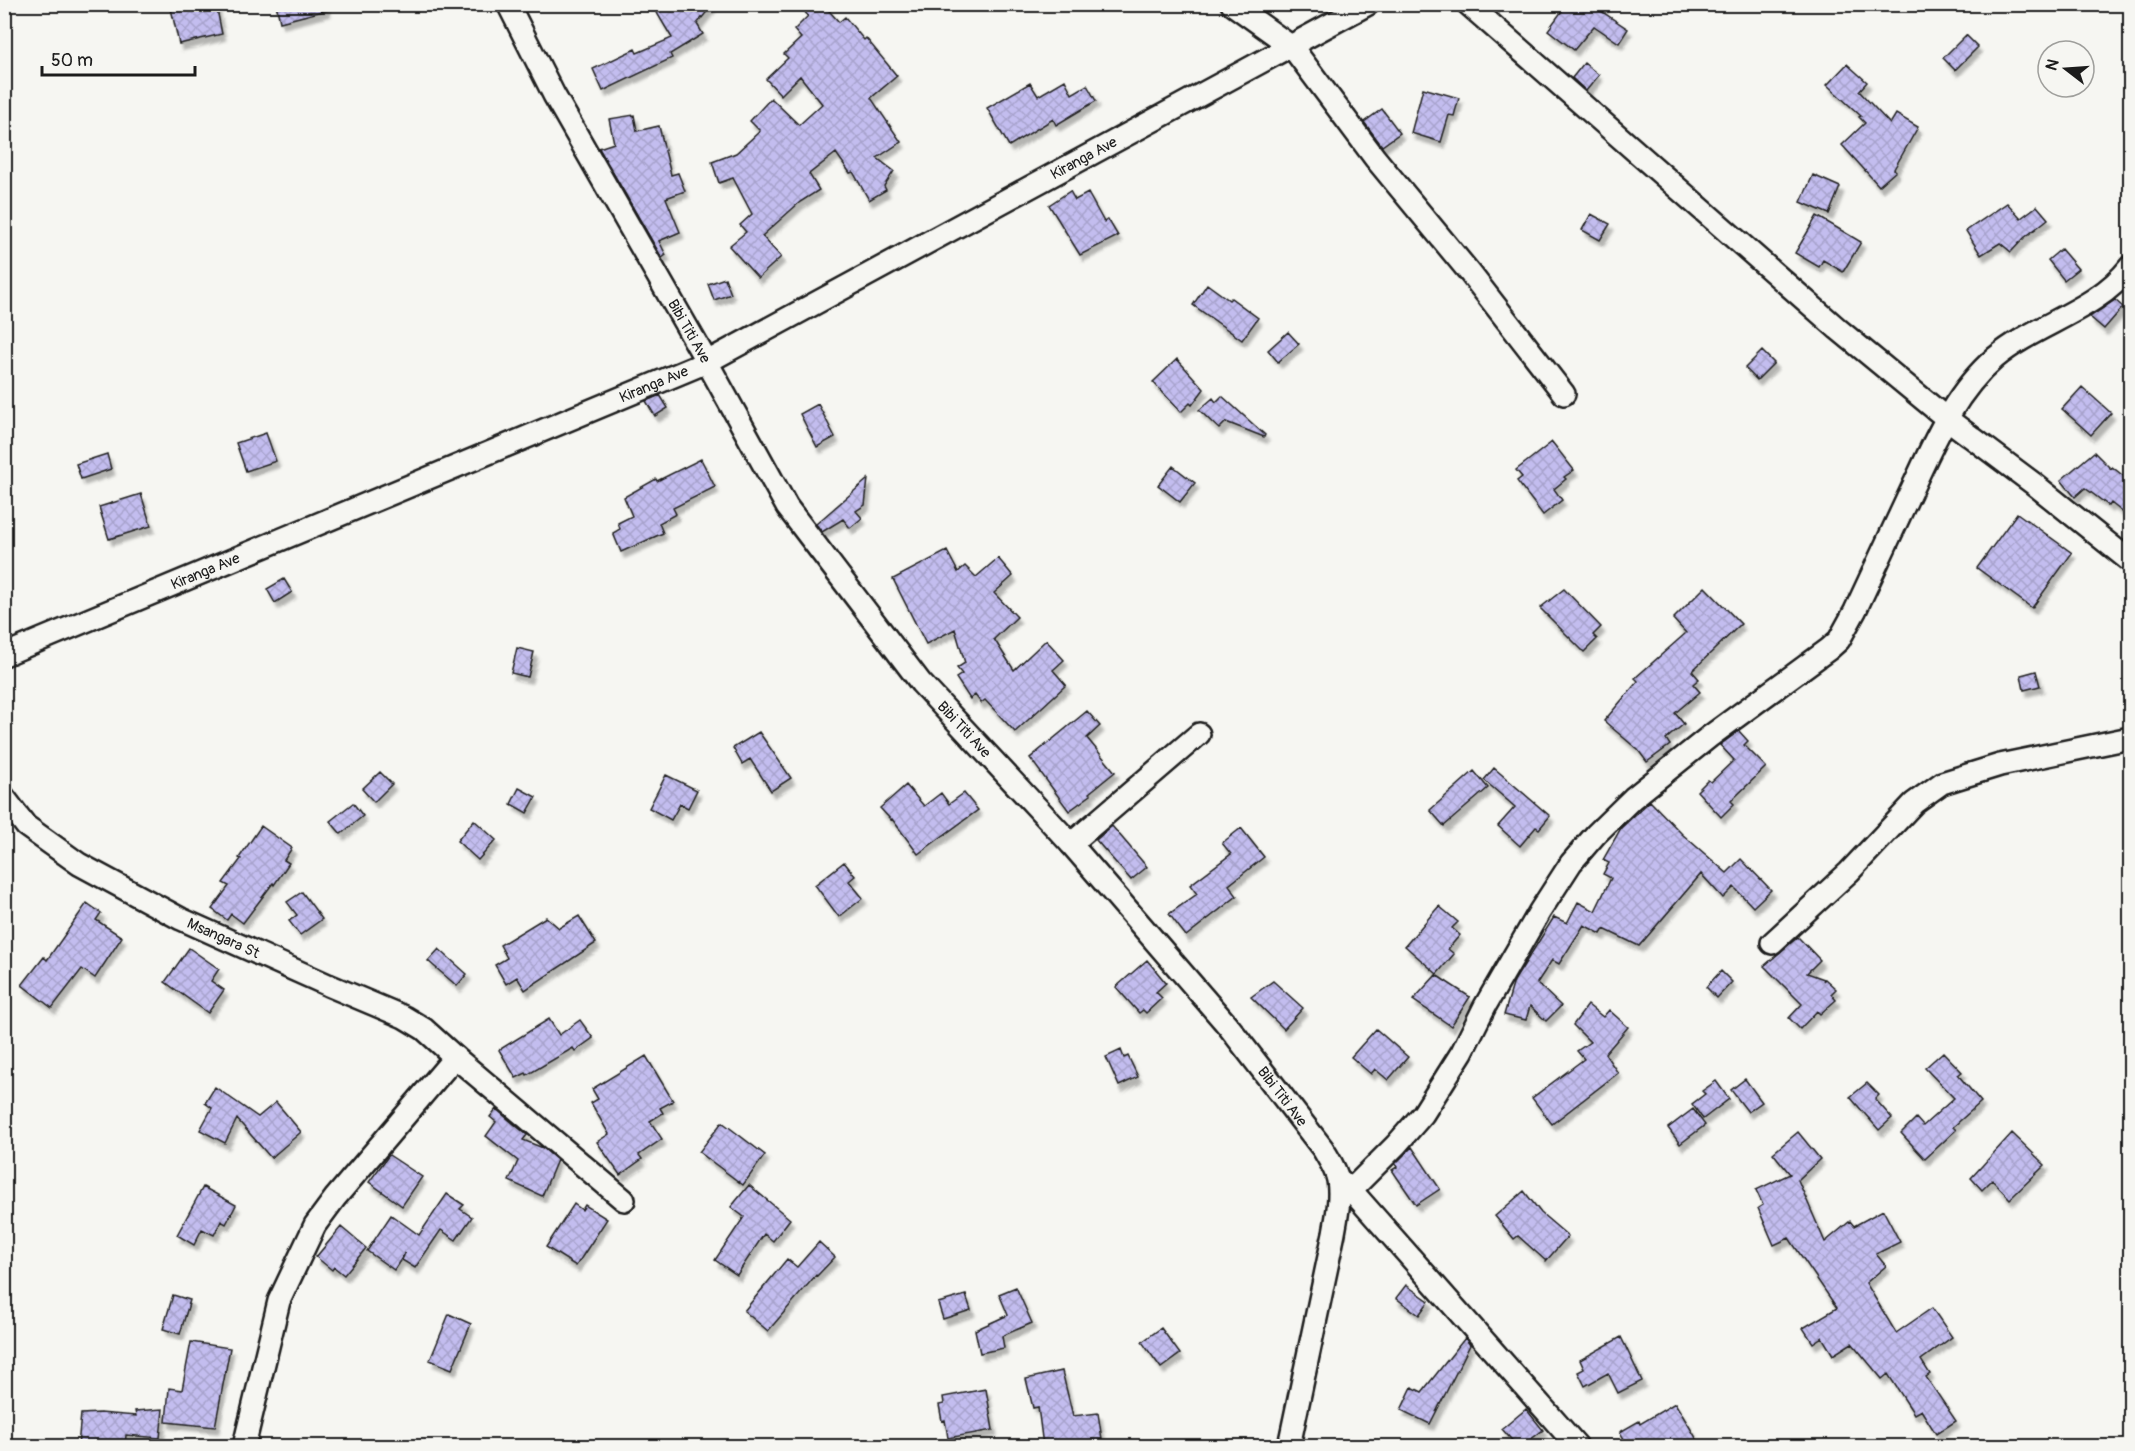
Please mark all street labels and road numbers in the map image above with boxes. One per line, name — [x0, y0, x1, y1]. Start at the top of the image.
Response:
street label: Kiranga Ave — [1047, 132, 1121, 184]
street label: Bibi Titi Ave — [663, 296, 715, 367]
street label: Kiranga Ave — [617, 361, 692, 407]
street label: Kiranga Ave — [168, 548, 243, 594]
street label: Bibi Titi Ave — [933, 697, 996, 762]
street label: Msangara St — [184, 914, 264, 963]
street label: Bibi Titi Ave — [1253, 1063, 1312, 1131]

